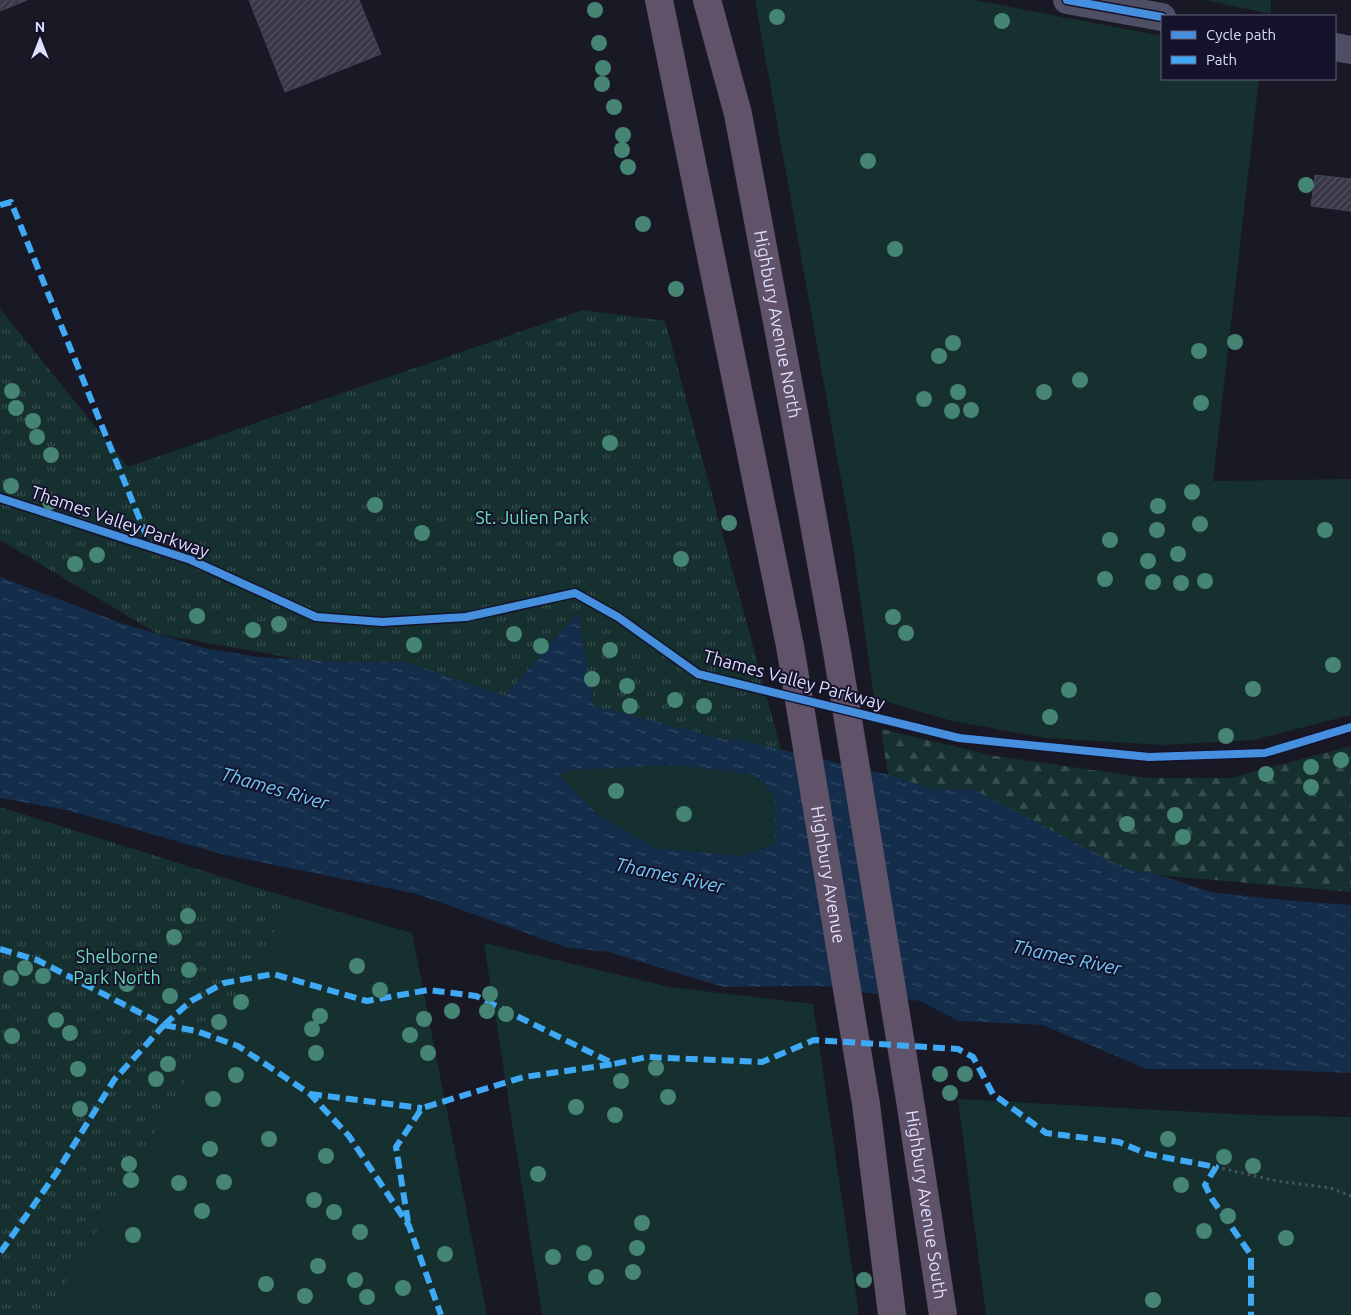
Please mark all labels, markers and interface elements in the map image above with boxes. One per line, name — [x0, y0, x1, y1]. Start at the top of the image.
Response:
north arrow — [15, 15, 65, 65]
legend — [1161, 15, 1336, 80]
text: N — [35, 19, 45, 35]
text: Cycle path — [1206, 26, 1276, 43]
text: Path — [1206, 51, 1237, 68]
street label: Highbury Avenue North — [751, 228, 806, 420]
street label: Thames Valley Parkway — [29, 481, 212, 561]
park label: St. Julien Park — [475, 507, 589, 527]
street label: Thames Valley Parkway — [701, 645, 888, 713]
water label: Thames River — [219, 762, 332, 814]
street label: Highbury Avenue — [808, 804, 850, 945]
water label: Thames River — [613, 853, 727, 897]
water label: Thames River — [1010, 935, 1124, 979]
park label: Shelborne Park North — [73, 946, 161, 987]
street label: Highbury Avenue South — [903, 1109, 951, 1300]

